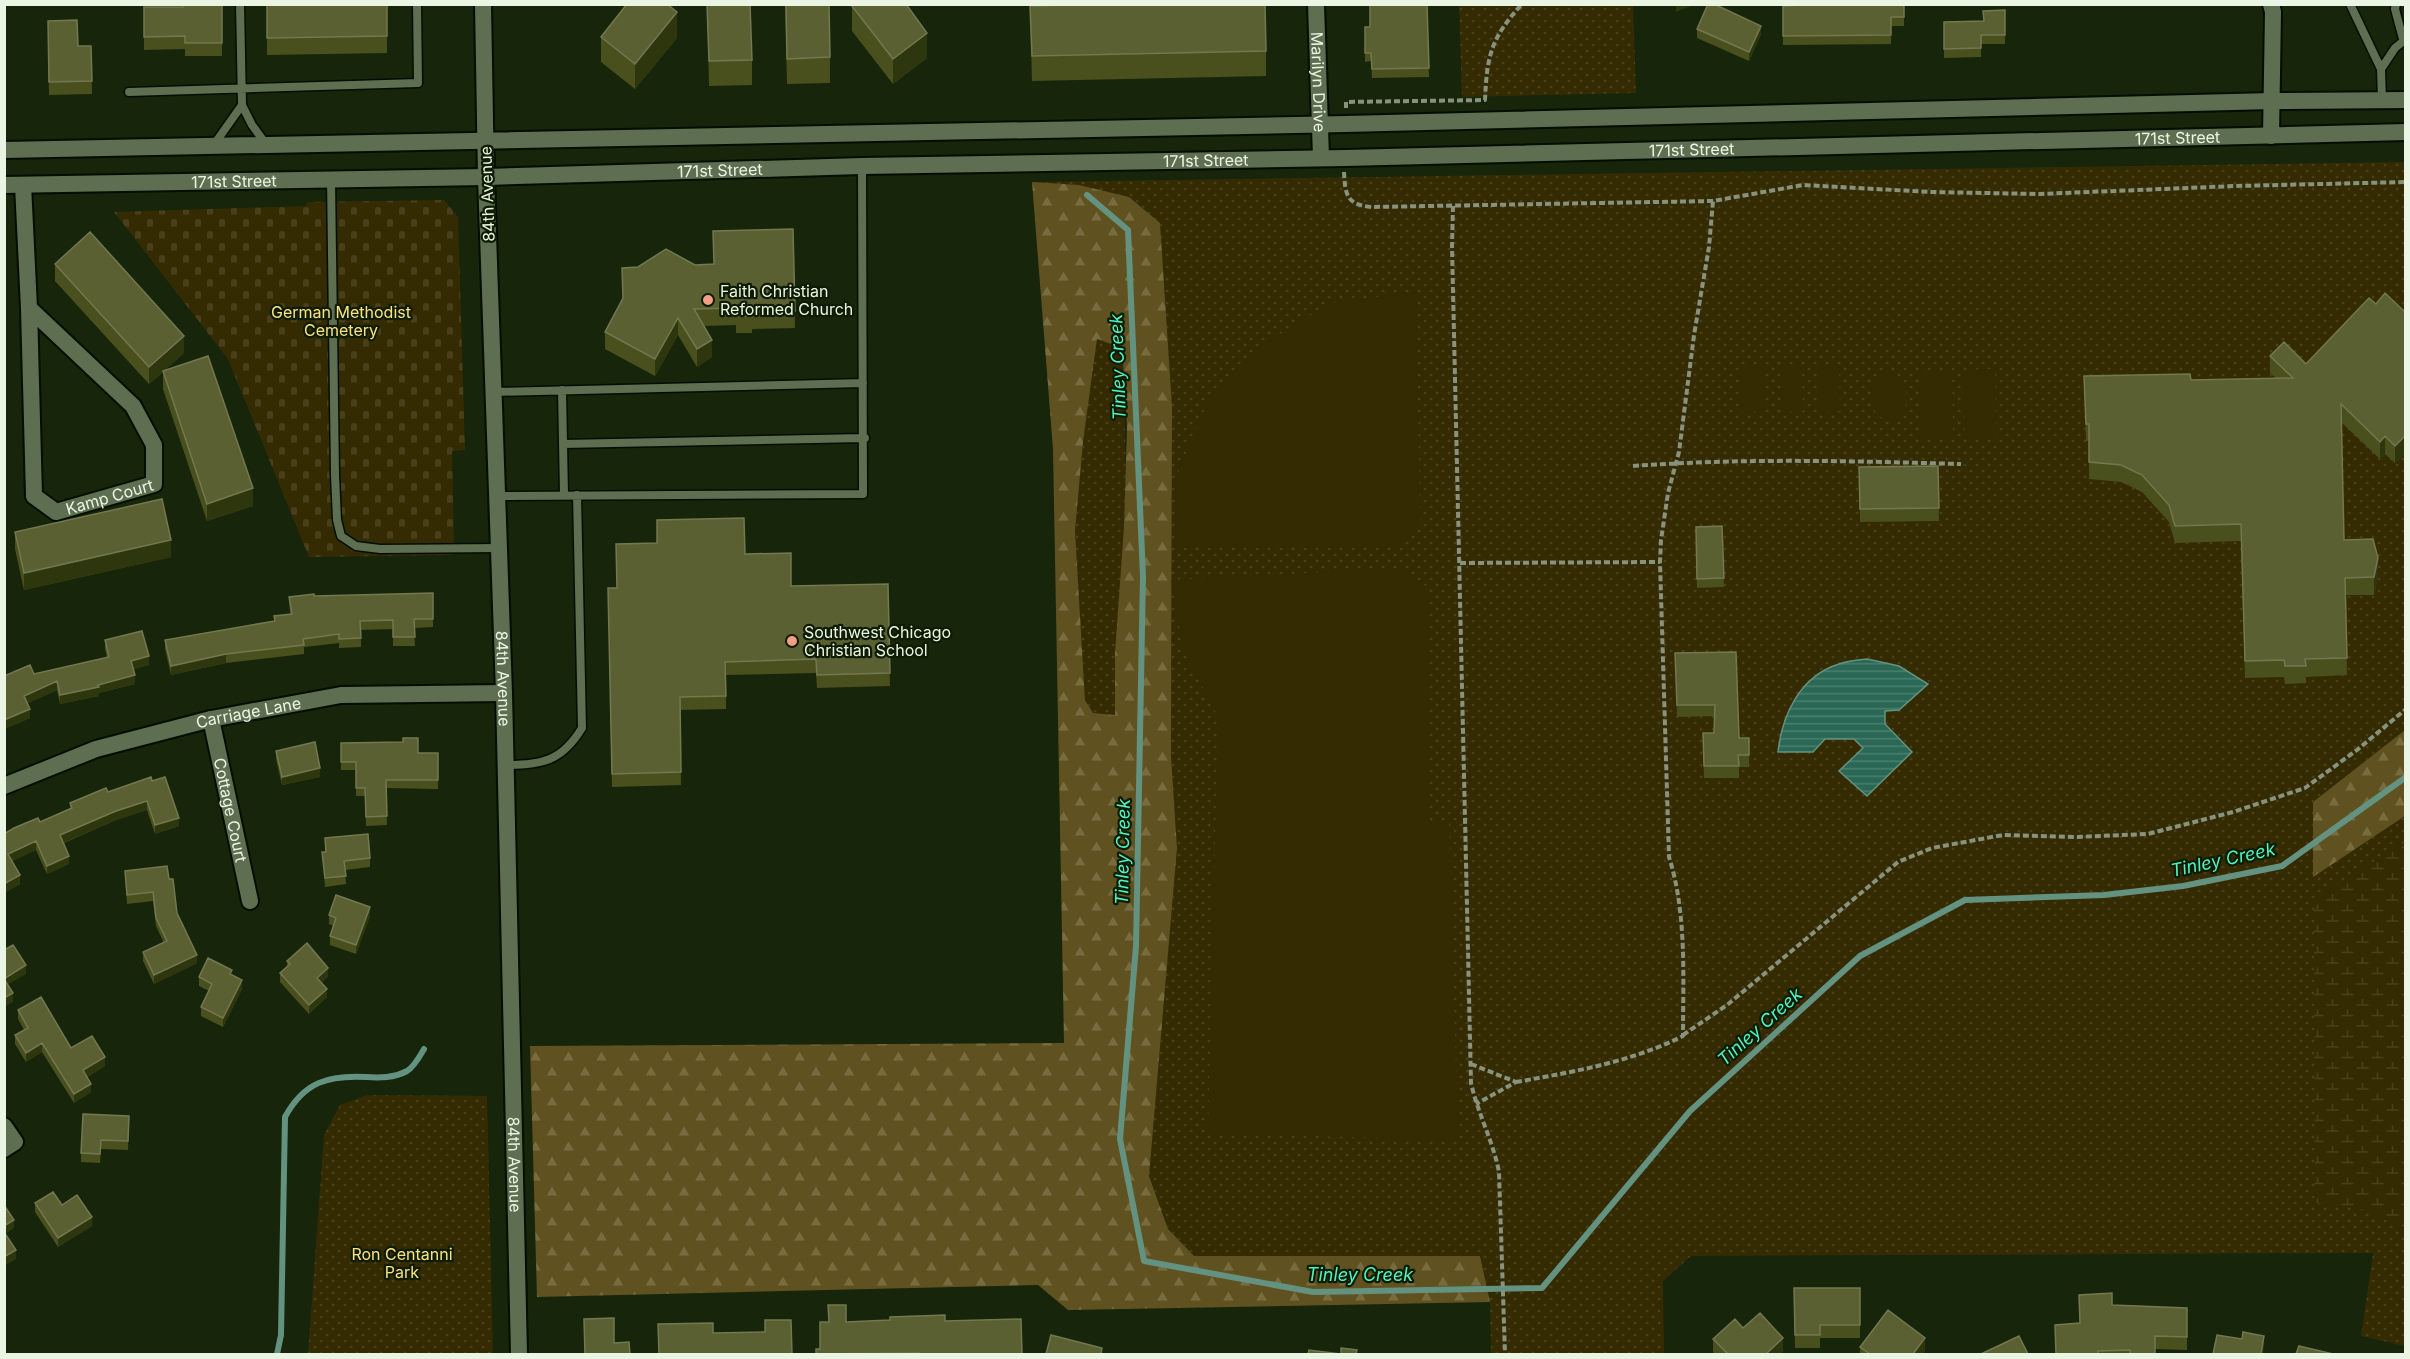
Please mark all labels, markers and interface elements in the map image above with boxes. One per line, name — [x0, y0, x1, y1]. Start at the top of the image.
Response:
street label: Marilyn Drive — [1307, 32, 1330, 132]
street label: 171st Street — [2135, 127, 2220, 149]
street label: 171st Street — [1649, 138, 1735, 161]
street label: 84th Avenue — [475, 146, 499, 242]
street label: 171st Street — [1163, 150, 1249, 171]
street label: 171st Street — [677, 159, 763, 181]
street label: 171st Street — [191, 170, 277, 192]
place label: Faith Christian Reformed Church — [720, 281, 853, 319]
marker: Faith Christian Reformed Church — [701, 293, 715, 307]
park label: German Methodist Cemetery — [271, 302, 411, 340]
water label: Tinley Creek — [1105, 312, 1130, 421]
street label: Kamp Court — [63, 475, 156, 519]
place label: Southwest Chicago Christian School — [804, 622, 951, 660]
street label: 84th Avenue — [492, 631, 515, 727]
marker: Southwest Chicago Christian School — [785, 634, 799, 648]
street label: Carriage Lane — [194, 693, 303, 733]
street label: Cottage Court — [210, 756, 251, 864]
water label: Tinley Creek — [1111, 797, 1134, 905]
water label: Tinley Creek — [2169, 838, 2278, 881]
water label: Tinley Creek — [1713, 982, 1807, 1070]
street label: 84th Avenue — [504, 1117, 526, 1213]
park label: Ron Centanni Park — [351, 1244, 453, 1282]
water label: Tinley Creek — [1307, 1264, 1414, 1285]

